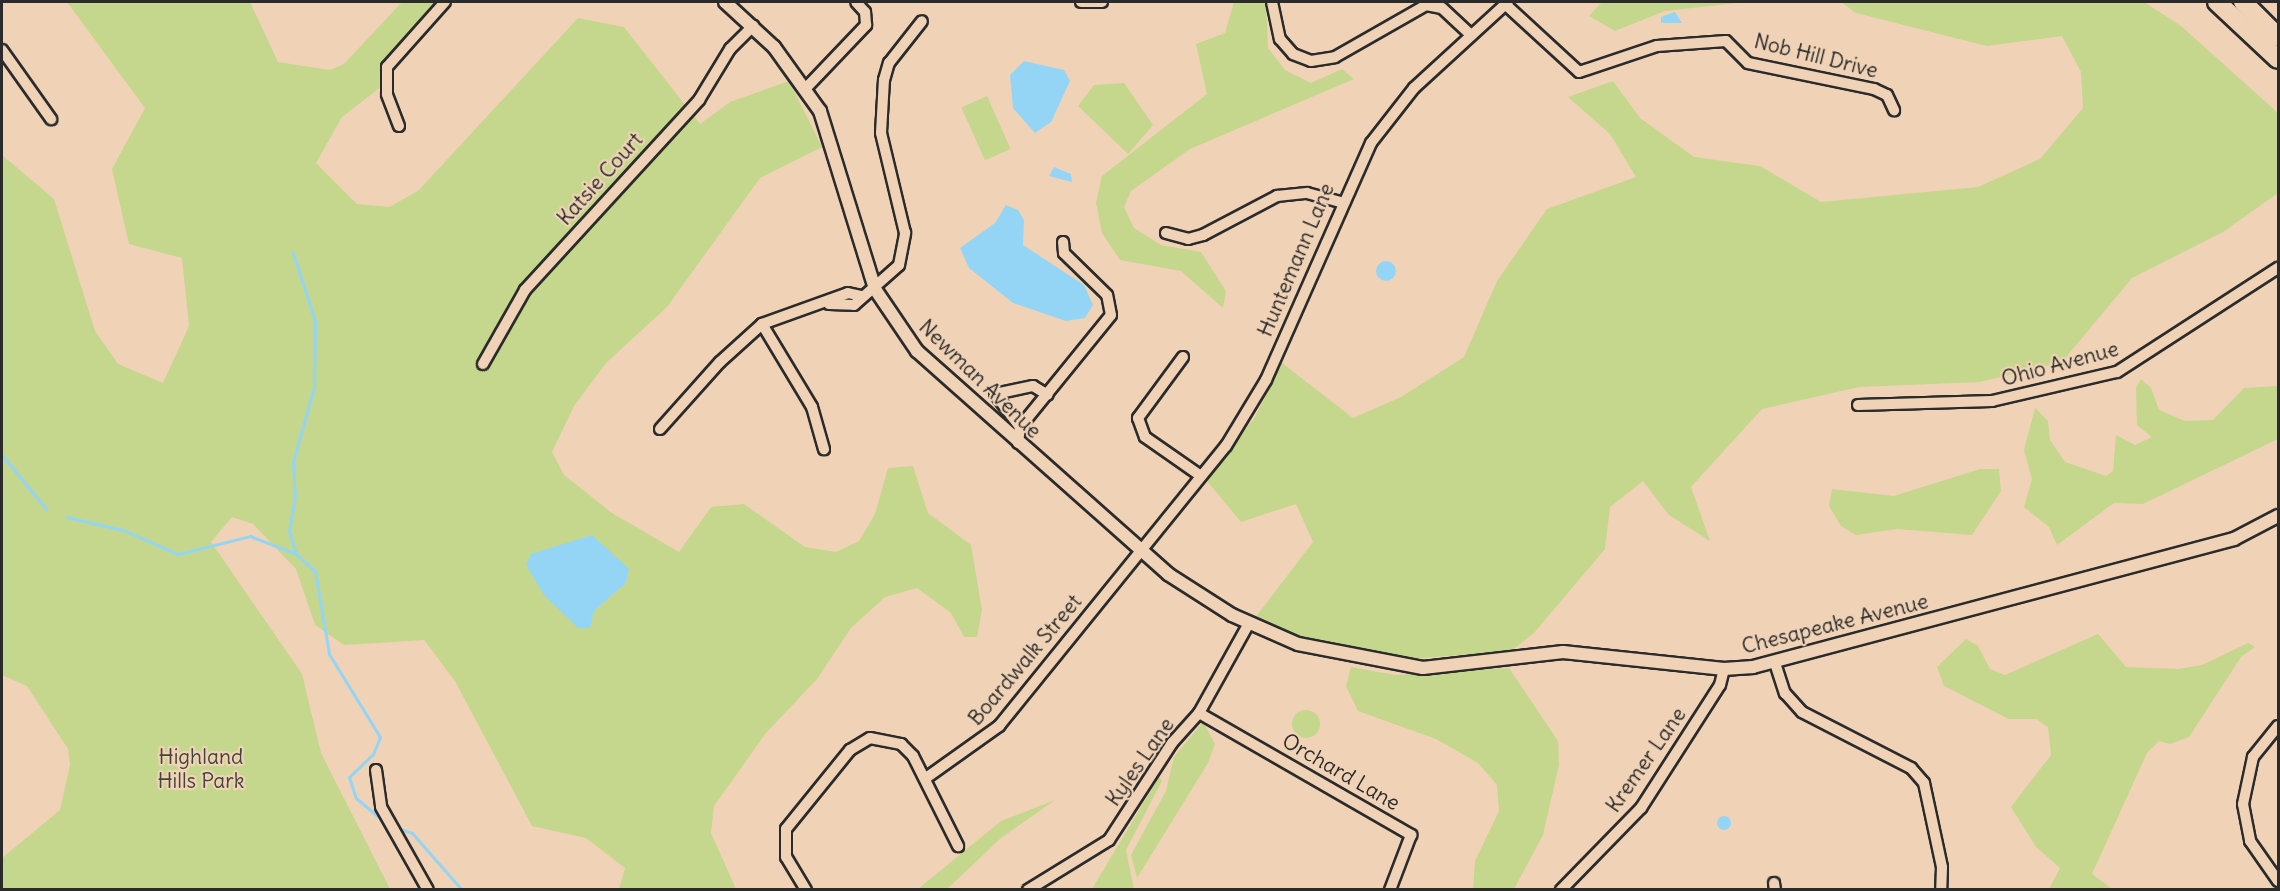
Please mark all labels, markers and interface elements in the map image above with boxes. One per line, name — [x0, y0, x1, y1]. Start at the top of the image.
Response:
street label: Nob Hill Drive — [1752, 28, 1880, 84]
street label: Katsie Court — [552, 128, 648, 230]
street label: Huntemann Lane — [1252, 180, 1340, 340]
street label: Newman Avenue — [914, 314, 1046, 444]
street label: Ohio Avenue — [1999, 336, 2121, 392]
street label: Boardwalk Street — [963, 589, 1087, 731]
street label: Chesapeake Avenue — [1739, 589, 1931, 659]
street label: Kremer Lane — [1601, 703, 1691, 817]
street label: Kyles Lane — [1100, 713, 1180, 811]
street label: Orchard Lane — [1278, 728, 1404, 816]
park label: Highland Hills Park — [157, 744, 245, 794]

